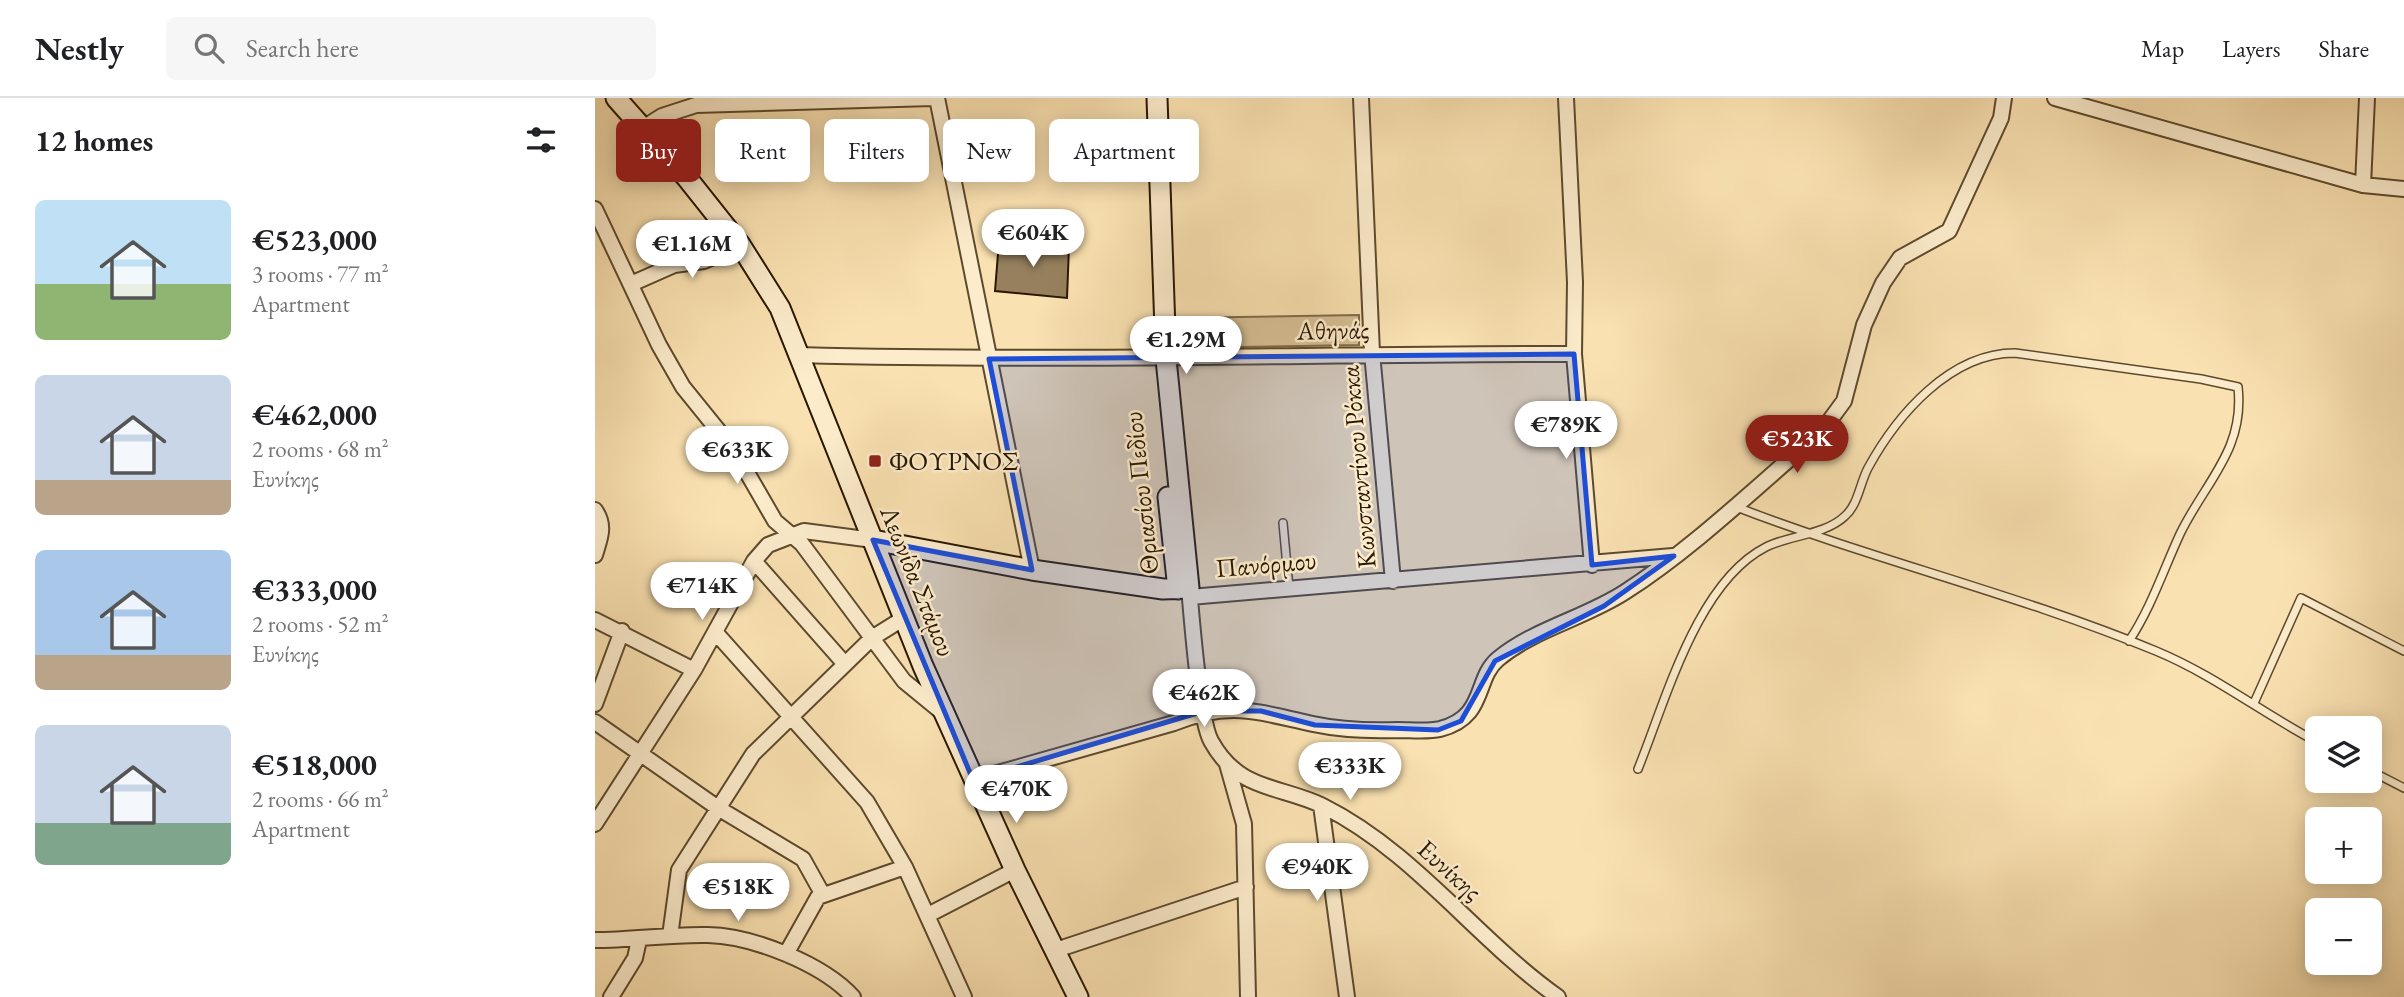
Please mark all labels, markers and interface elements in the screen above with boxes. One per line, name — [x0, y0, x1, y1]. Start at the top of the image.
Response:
search box — [166, 17, 656, 80]
text: Nestly — [35, 27, 124, 70]
icon: search — [190, 29, 228, 67]
text: Search here — [246, 31, 359, 65]
text: Map — [2141, 33, 2184, 64]
text: Layers — [2222, 33, 2281, 64]
text: Share — [2319, 33, 2369, 64]
chip: Buy — [616, 119, 701, 182]
chip: Rent — [715, 119, 810, 182]
chip: Filters — [824, 119, 929, 182]
chip: New — [943, 119, 1035, 182]
chip: Apartment — [1049, 119, 1199, 182]
text: 12 homes — [35, 121, 153, 160]
icon: filters — [522, 121, 560, 159]
pin: €604K — [984, 209, 1082, 269]
text: €604K — [997, 217, 1069, 247]
text: €523,000 — [252, 220, 377, 259]
pin: €1.16M — [635, 220, 749, 280]
icon: home — [91, 228, 175, 312]
text: €1.16M — [652, 228, 732, 258]
text: 3 rooms · 77 m² — [252, 259, 389, 289]
text: Apartment — [252, 289, 350, 319]
street label: Αθηνάς — [1296, 312, 1370, 348]
pin: €1.29M — [1129, 316, 1243, 376]
text: €1.29M — [1146, 324, 1226, 354]
street label: Κωνσταντίνου Ρόκκα — [1332, 364, 1384, 570]
text: €462,000 — [252, 395, 377, 434]
pin: €789K — [1517, 402, 1615, 461]
icon: home — [91, 403, 175, 487]
text: €789K — [1530, 409, 1602, 439]
street label: Θριασίου Πεδίου — [1116, 410, 1166, 576]
pin: €523K — [1748, 416, 1846, 475]
text: €523K — [1761, 423, 1833, 453]
pin: €633K — [688, 426, 786, 486]
text: 2 rooms · 68 m² — [252, 434, 389, 464]
text: €633K — [701, 434, 773, 464]
place label: ΦΟΥΡΝΟΣ — [889, 444, 1018, 478]
marker: ΦΟΥΡΝΟΣ — [867, 453, 883, 469]
text: Ευνίκης — [252, 464, 319, 494]
street label: Λεωνίδα Στάμου — [872, 500, 964, 661]
street label: Πανόρμου — [1214, 543, 1318, 585]
pin: €714K — [653, 562, 751, 622]
text: €333,000 — [252, 570, 377, 609]
text: €714K — [666, 570, 738, 600]
icon: home — [91, 578, 175, 662]
text: 2 rooms · 52 m² — [252, 609, 389, 639]
text: Ευνίκης — [252, 639, 319, 669]
pin: €462K — [1155, 670, 1253, 729]
text: €462K — [1168, 677, 1240, 707]
map controls — [2305, 716, 2382, 975]
button: layers — [2305, 716, 2382, 793]
pin: €333K — [1301, 742, 1399, 802]
text: €518,000 — [252, 745, 377, 784]
text: €333K — [1314, 750, 1386, 780]
icon: home — [91, 753, 175, 837]
pin: €470K — [967, 766, 1065, 825]
text: €470K — [980, 773, 1052, 803]
text: 2 rooms · 66 m² — [252, 784, 389, 814]
button: + — [2305, 807, 2382, 884]
text: Apartment — [252, 814, 350, 844]
street label: Ευνίκης — [1410, 832, 1490, 908]
pin: €940K — [1268, 844, 1366, 903]
text: €940K — [1281, 851, 1353, 881]
pin: €518K — [689, 864, 787, 923]
text: €518K — [702, 871, 774, 901]
button: − — [2305, 898, 2382, 975]

